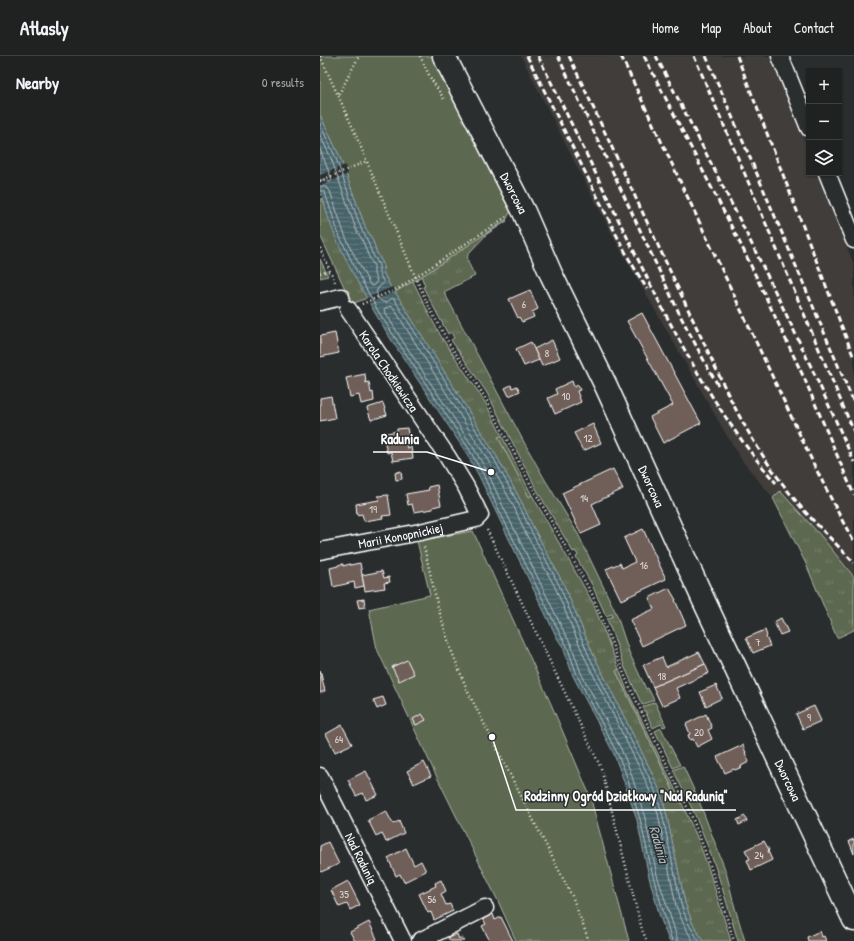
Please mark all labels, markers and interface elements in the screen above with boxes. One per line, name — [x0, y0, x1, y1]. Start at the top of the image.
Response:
text: Atlasly — [20, 15, 69, 41]
text: Home — [652, 18, 679, 37]
text: Map — [701, 18, 721, 37]
text: About — [743, 18, 772, 37]
text: Contact — [794, 18, 834, 37]
map controls — [806, 68, 842, 176]
button: + — [806, 68, 842, 104]
text: Nearby — [16, 71, 59, 94]
text: 0 results — [262, 73, 304, 91]
button: − — [806, 104, 842, 140]
button: layers — [806, 140, 842, 176]
street label: Dworcowa — [496, 169, 532, 217]
house number: 6 — [522, 297, 527, 311]
street label: Karola Chodkiewicza — [355, 327, 423, 415]
house number: 8 — [545, 346, 550, 360]
house number: 10 — [562, 389, 571, 403]
callout: Radunia — [373, 426, 427, 452]
text: Radunia — [381, 429, 419, 448]
house number: 12 — [583, 431, 593, 445]
street label: Dworcowa — [634, 463, 669, 510]
house number: 14 — [580, 491, 588, 505]
house number: 19 — [369, 502, 377, 516]
street label: Marii Konopnickiej — [357, 518, 445, 553]
house number: 16 — [640, 558, 649, 572]
house number: 7 — [755, 635, 761, 649]
house number: 18 — [658, 669, 667, 683]
house number: 9 — [807, 710, 811, 724]
house number: 20 — [694, 725, 704, 739]
house number: 64 — [335, 732, 343, 746]
street label: Dworcowa — [771, 756, 806, 804]
callout: Rodzinny Ogród Działkowy "Nad Radunią" — [516, 784, 736, 810]
text: Rodzinny Ogród Działkowy "Nad Radunią" — [524, 786, 728, 807]
water label: Radunia — [645, 823, 674, 866]
street label: Nad Radunią — [341, 829, 382, 888]
house number: 24 — [754, 848, 764, 862]
house number: 35 — [339, 887, 349, 901]
house number: 56 — [427, 892, 437, 906]

